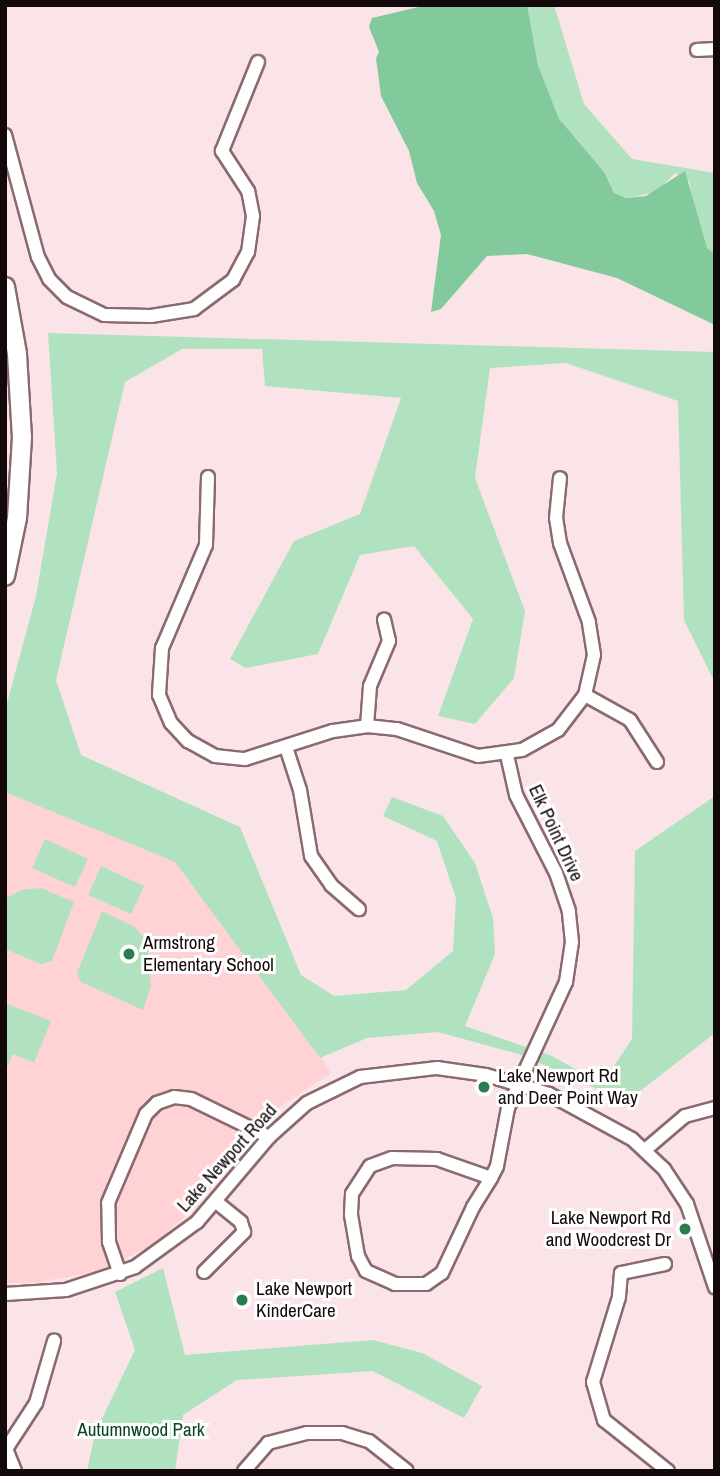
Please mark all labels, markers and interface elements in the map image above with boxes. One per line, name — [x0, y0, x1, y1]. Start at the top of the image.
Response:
street label: Elk Point Drive — [524, 781, 588, 885]
place label: Armstrong Elementary School — [143, 932, 274, 976]
marker: Armstrong Elementary School — [121, 946, 137, 962]
place label: Lake Newport Rd and Deer Point Way — [498, 1065, 638, 1109]
marker: Lake Newport Rd and Deer Point Way — [476, 1079, 492, 1095]
street label: Lake Newport Road — [172, 1099, 282, 1217]
place label: Lake Newport Rd and Woodcrest Dr — [546, 1207, 671, 1251]
marker: Lake Newport Rd and Woodcrest Dr — [677, 1221, 693, 1237]
place label: Lake Newport KinderCare — [256, 1278, 352, 1322]
marker: Lake Newport KinderCare — [234, 1292, 250, 1308]
park label: Autumnwood Park — [77, 1419, 205, 1441]

